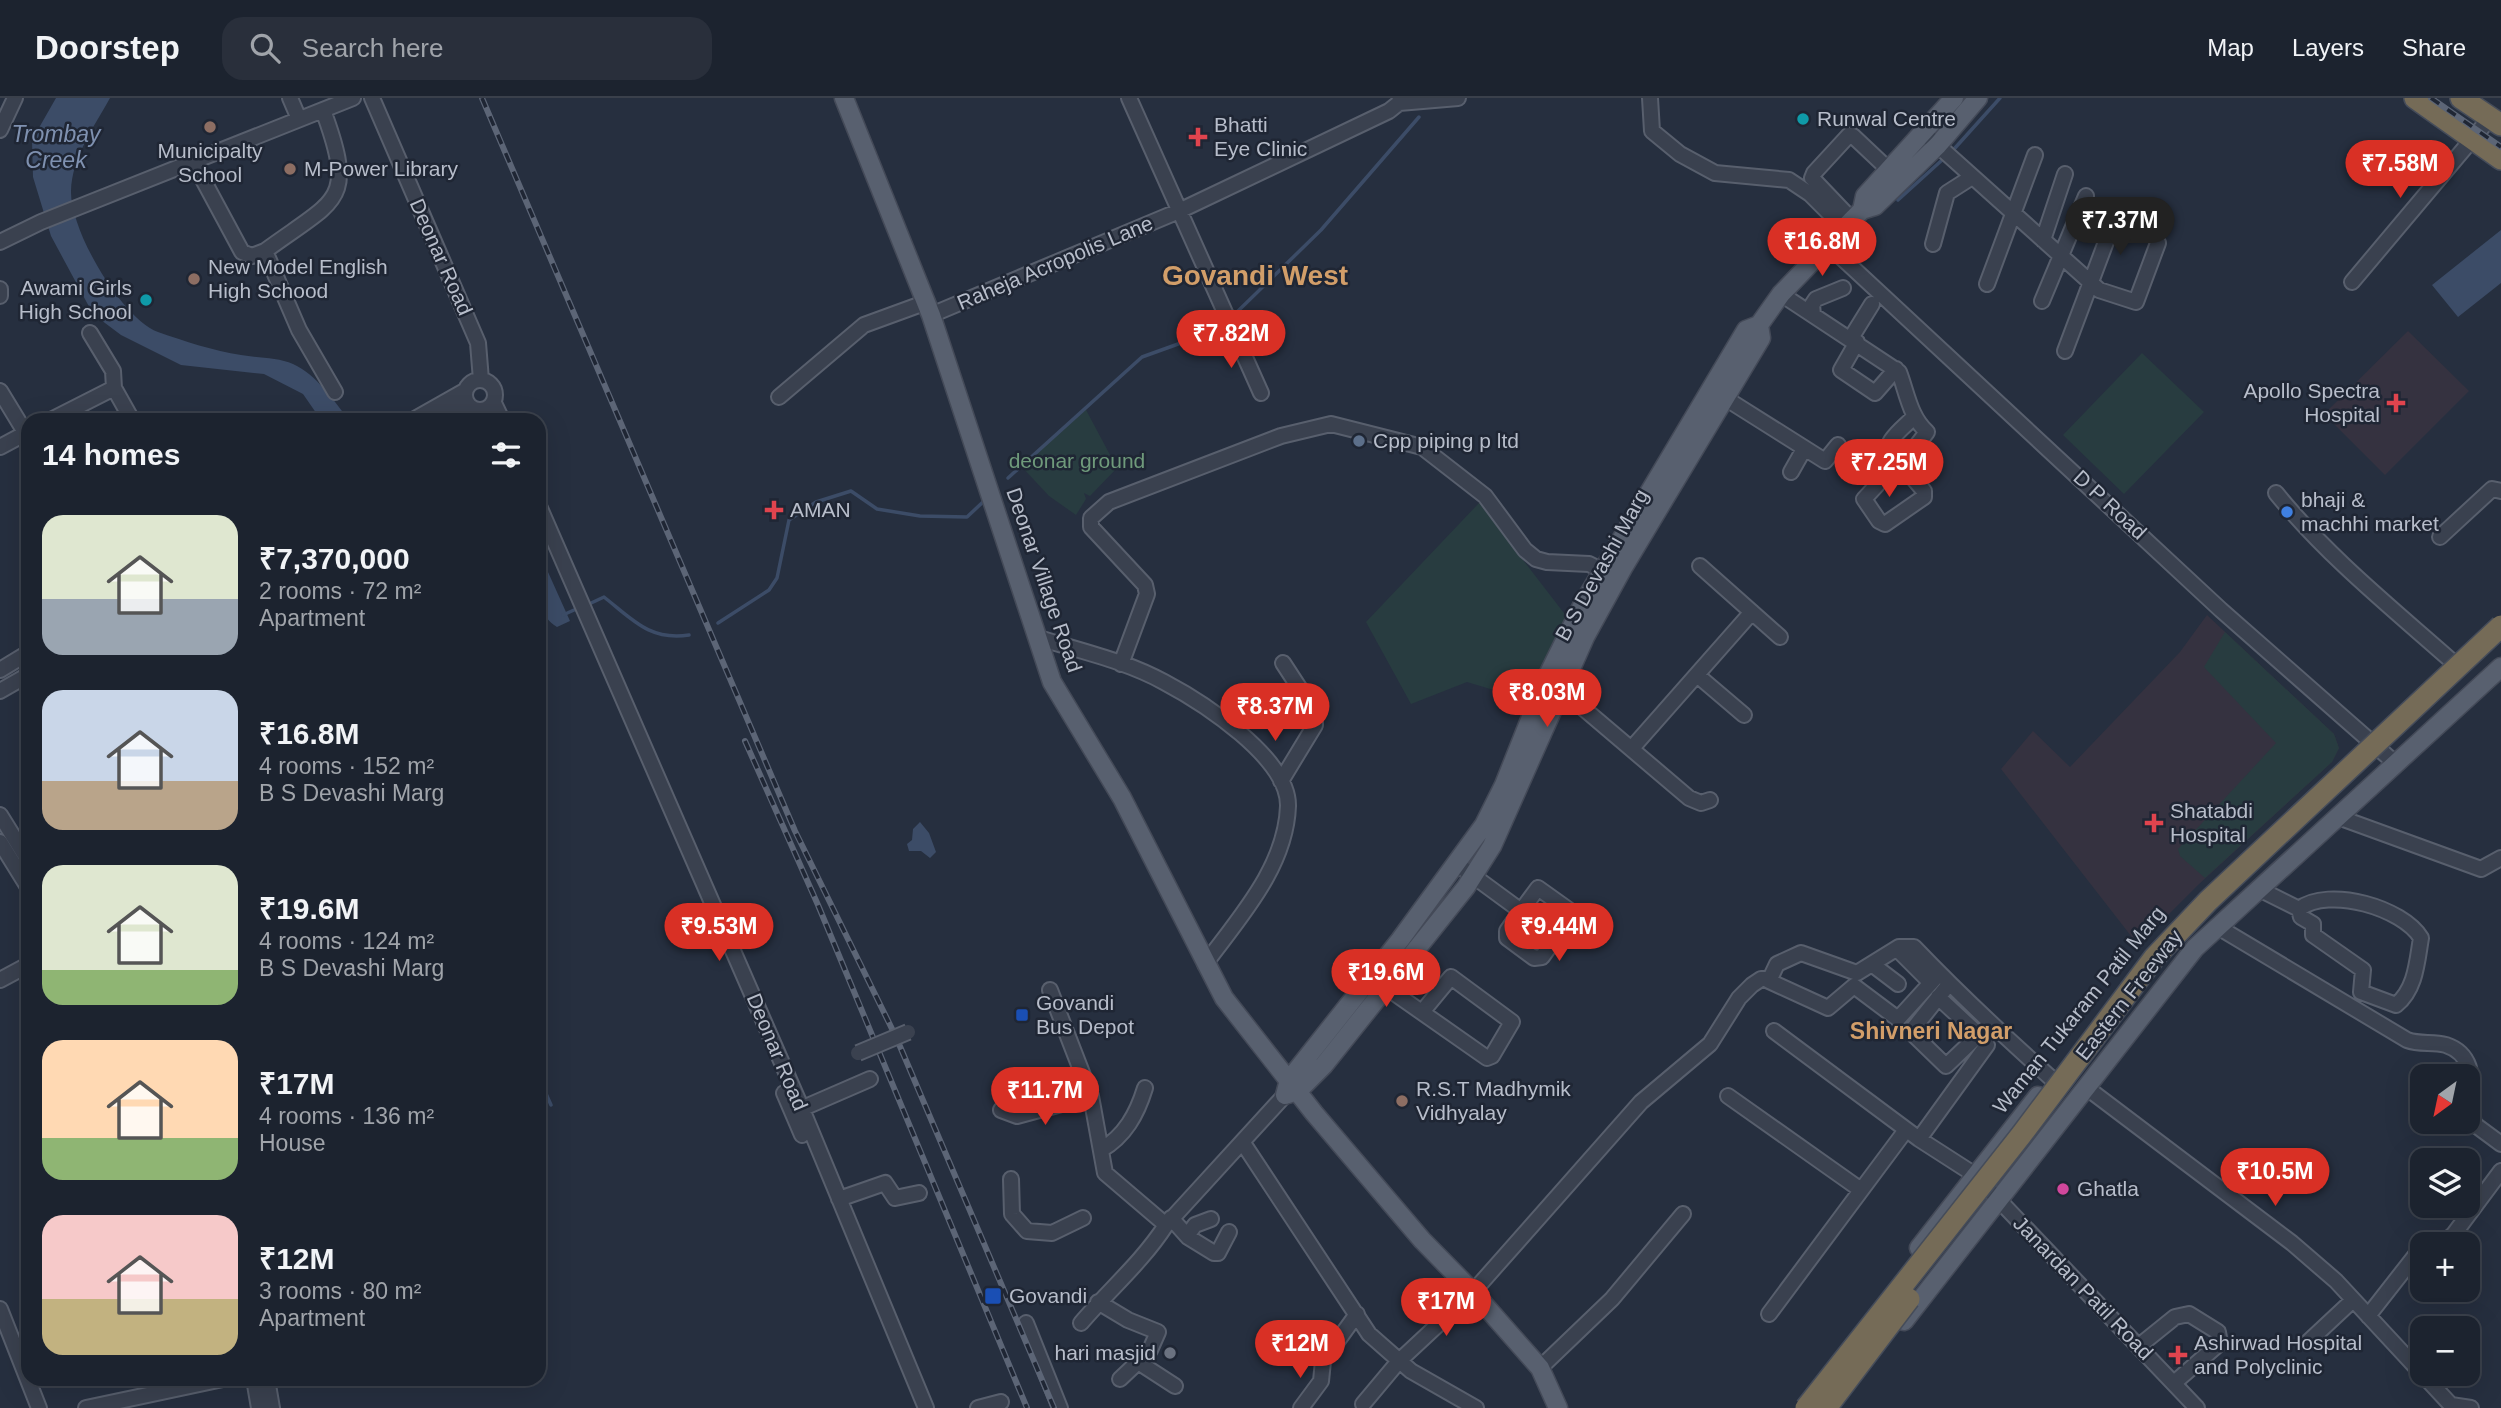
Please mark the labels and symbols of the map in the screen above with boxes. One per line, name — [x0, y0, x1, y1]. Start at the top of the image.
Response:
place label: Runwal Centre — [1817, 107, 1956, 130]
marker: Runwal Centre — [1795, 111, 1811, 127]
place label: Bhatti Eye Clinic — [1214, 113, 1307, 160]
marker: Municipalty School — [202, 119, 218, 135]
water label: Trombay Creek — [11, 121, 102, 173]
marker: Bhatti Eye Clinic — [1188, 127, 1208, 147]
place label: Municipalty School — [157, 139, 263, 186]
pin: ₹7.58M — [2343, 140, 2457, 200]
place label: M-Power Library — [304, 157, 459, 180]
marker: M-Power Library — [282, 161, 298, 177]
street label: Deonar Road — [406, 195, 477, 319]
pin: ₹7.37M — [2063, 198, 2177, 257]
street label: Raheja Acropolis Lane — [954, 211, 1156, 314]
pin: ₹16.8M — [1765, 218, 1879, 278]
place label: New Model English High Schood — [208, 255, 388, 302]
district label: Govandi West — [1162, 260, 1348, 291]
marker: New Model English High Schood — [186, 271, 202, 287]
place label: Awami Girls High School — [19, 276, 132, 323]
marker: Awami Girls High School — [138, 292, 154, 308]
pin: ₹7.82M — [1174, 310, 1288, 370]
place label: Apollo Spectra Hospital — [2243, 379, 2380, 426]
marker: Apollo Spectra Hospital — [2386, 393, 2406, 413]
place label: Cpp piping p ltd — [1373, 429, 1519, 452]
marker: Cpp piping p ltd — [1351, 433, 1367, 449]
pin: ₹7.25M — [1832, 440, 1946, 499]
park label: deonar ground — [1009, 449, 1145, 472]
street label: D P Road — [2069, 465, 2151, 544]
street label: Deonar Village Road — [1002, 485, 1087, 675]
street label: B S Devashi Marg — [1550, 485, 1653, 644]
place label: bhaji & machhi market — [2301, 488, 2439, 535]
place label: AMAN — [790, 498, 851, 521]
marker: AMAN — [764, 500, 784, 520]
marker: bhaji & machhi market — [2279, 504, 2295, 520]
pin: ₹8.03M — [1490, 670, 1604, 729]
pin: ₹8.37M — [1218, 684, 1332, 743]
place label: Shatabdi Hospital — [2170, 799, 2253, 846]
marker: Shatabdi Hospital — [2144, 813, 2164, 833]
street label: Waman Tukaram Patil Marg — [1988, 902, 2169, 1118]
pin: ₹9.53M — [662, 904, 776, 963]
pin: ₹9.44M — [1502, 904, 1616, 963]
street label: Eastern Freeway — [2071, 925, 2187, 1064]
pin: ₹19.6M — [1329, 950, 1443, 1009]
street label: Deonar Road — [742, 990, 812, 1114]
place label: Govandi Bus Depot — [1036, 991, 1134, 1038]
marker: Govandi Bus Depot — [1014, 1007, 1030, 1023]
district label: Shivneri Nagar — [1850, 1018, 2012, 1044]
north arrow — [2410, 1064, 2480, 1134]
pin: ₹11.7M — [988, 1068, 1102, 1127]
place label: R.S.T Madhymik Vidhyalay — [1416, 1077, 1571, 1124]
marker: R.S.T Madhymik Vidhyalay — [1394, 1093, 1410, 1109]
pin: ₹10.5M — [2218, 1148, 2332, 1208]
place label: Ghatla — [2077, 1177, 2139, 1200]
marker: Ghatla — [2055, 1181, 2071, 1197]
street label: Janardan Patil Road — [2009, 1211, 2158, 1364]
pin: ₹17M — [1405, 1278, 1487, 1338]
place label: Govandi — [1009, 1284, 1087, 1307]
marker: Govandi — [983, 1286, 1003, 1306]
pin: ₹12M — [1259, 1320, 1341, 1380]
place label: Ashirwad Hospital and Polyclinic — [2194, 1331, 2362, 1378]
place label: hari masjid — [1054, 1341, 1156, 1364]
marker: hari masjid — [1162, 1345, 1178, 1361]
marker: Ashirwad Hospital and Polyclinic — [2168, 1345, 2188, 1365]

